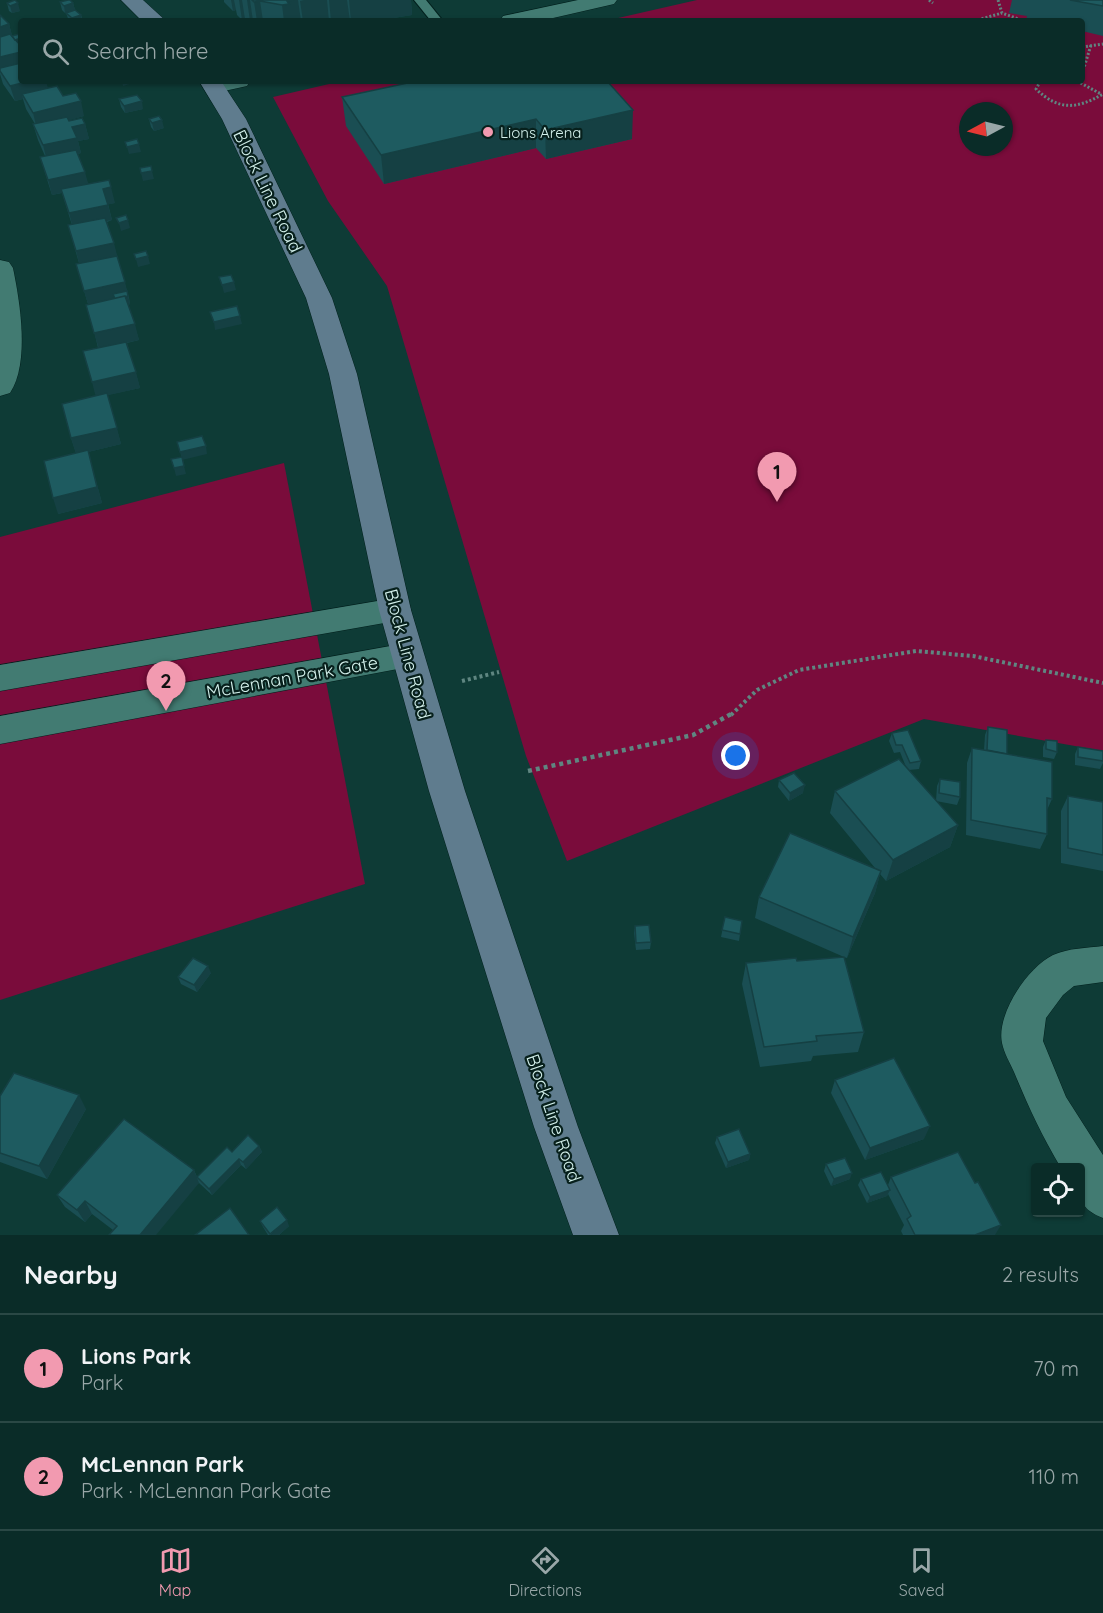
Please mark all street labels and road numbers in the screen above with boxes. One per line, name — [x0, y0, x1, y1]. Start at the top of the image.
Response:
street label: Block Line Road — [228, 126, 308, 256]
street label: Block Line Road — [380, 586, 436, 722]
street label: McLennan Park Gate — [204, 651, 380, 703]
street label: Block Line Road — [521, 1051, 587, 1185]

